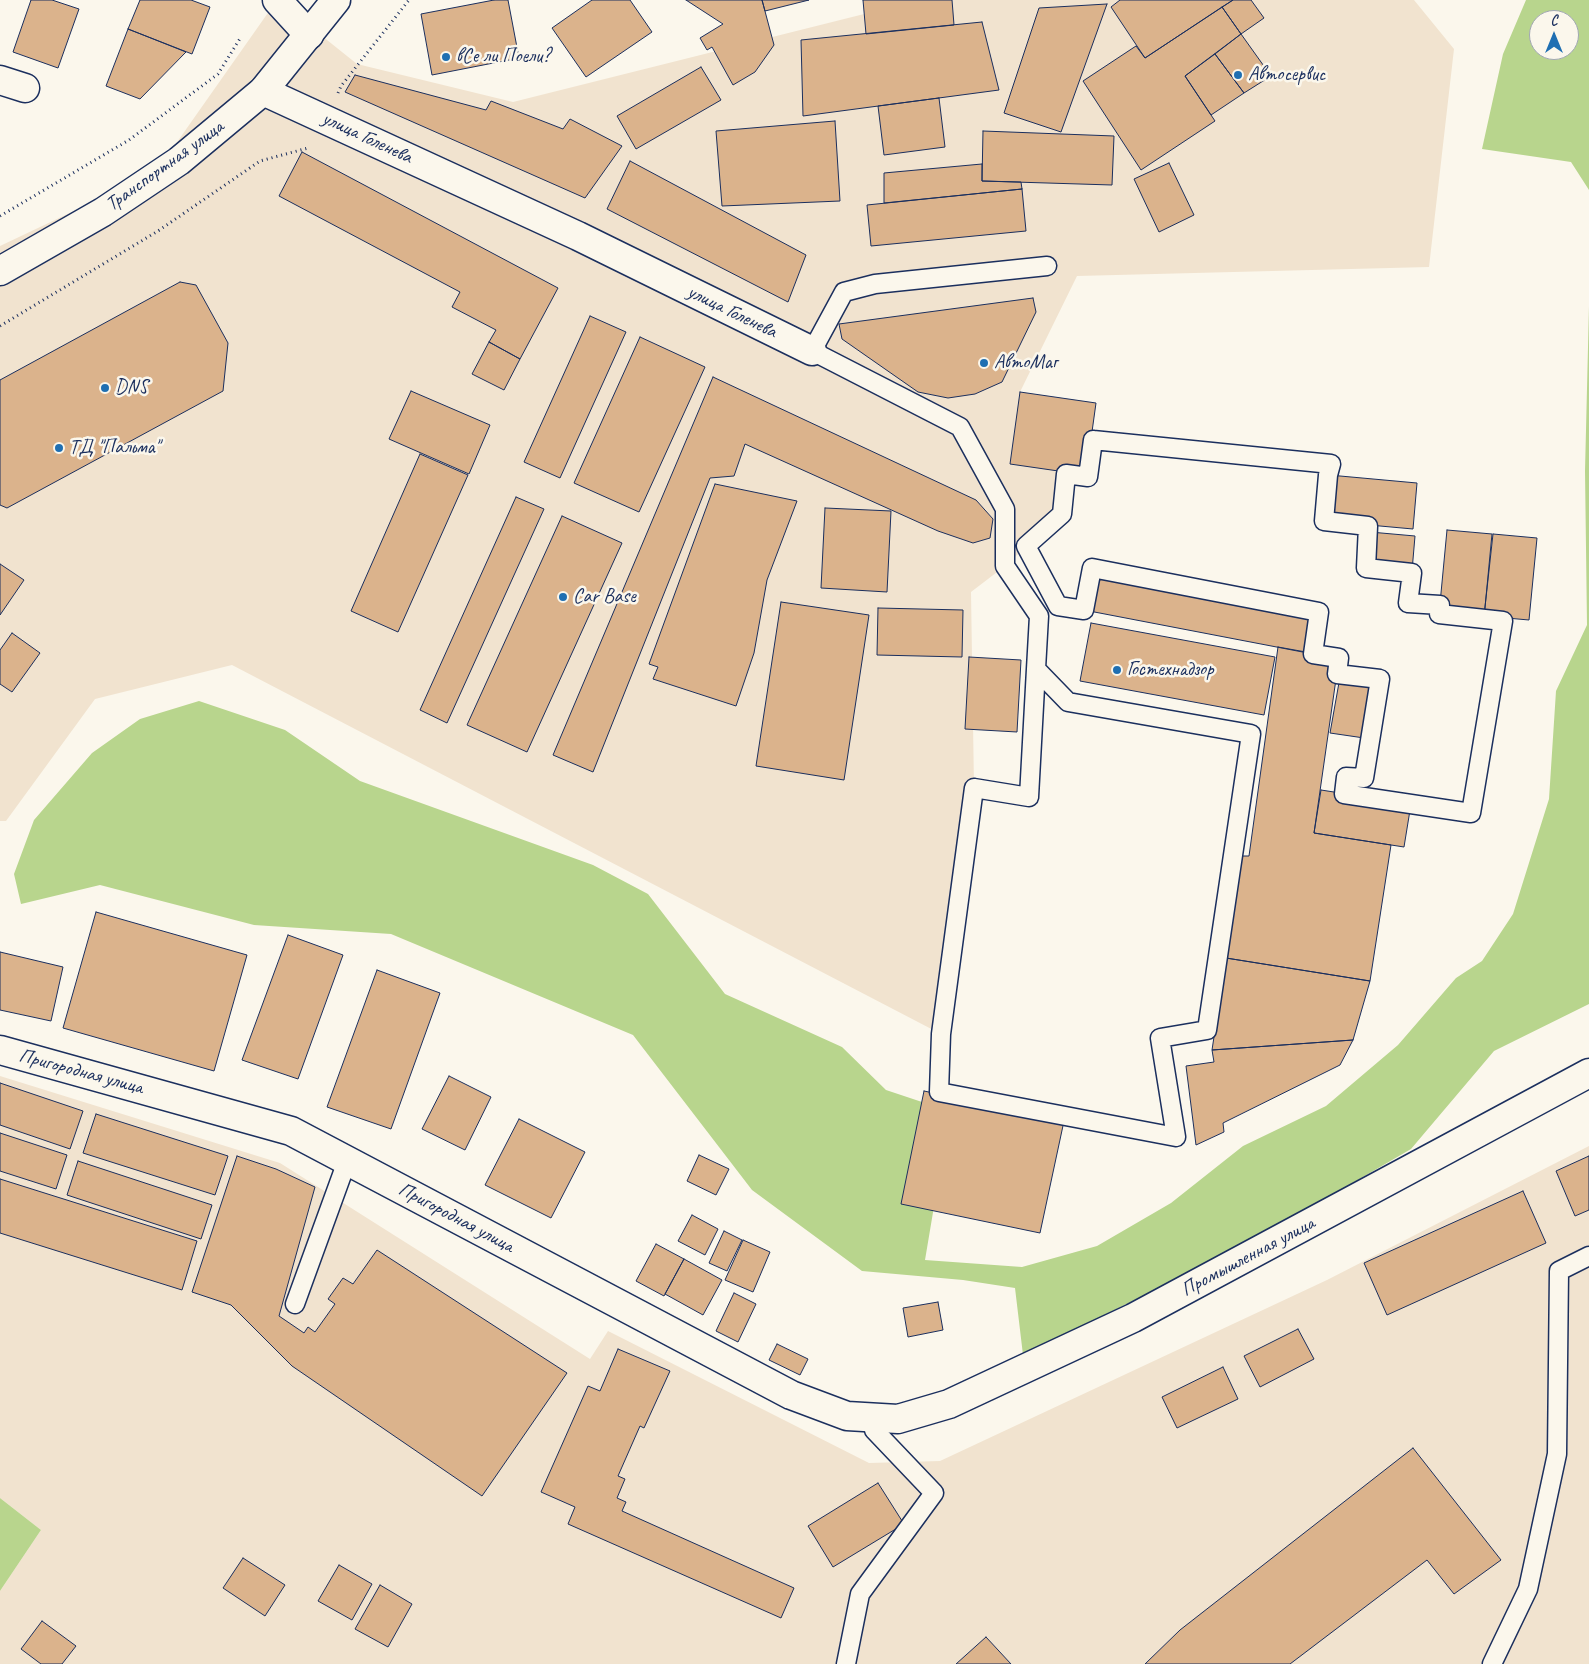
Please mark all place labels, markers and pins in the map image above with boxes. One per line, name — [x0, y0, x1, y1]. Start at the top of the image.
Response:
place label: вСе ли Поели? — [456, 45, 550, 69]
marker: вСе ли Поели? — [440, 51, 452, 63]
place label: Автосервис — [1248, 63, 1325, 87]
marker: Автосервис — [1232, 69, 1244, 81]
place label: АвтоМаг — [994, 351, 1057, 375]
marker: АвтоМаг — [978, 357, 990, 369]
place label: DNS — [115, 376, 148, 400]
marker: DNS — [99, 382, 111, 394]
place label: ТД "Пальма" — [69, 436, 159, 460]
marker: ТД "Пальма" — [53, 442, 65, 454]
place label: Car Base — [573, 585, 636, 609]
marker: Car Base — [557, 591, 569, 603]
place label: Гостехнадзор — [1127, 658, 1214, 682]
marker: Гостехнадзор — [1111, 664, 1123, 676]

